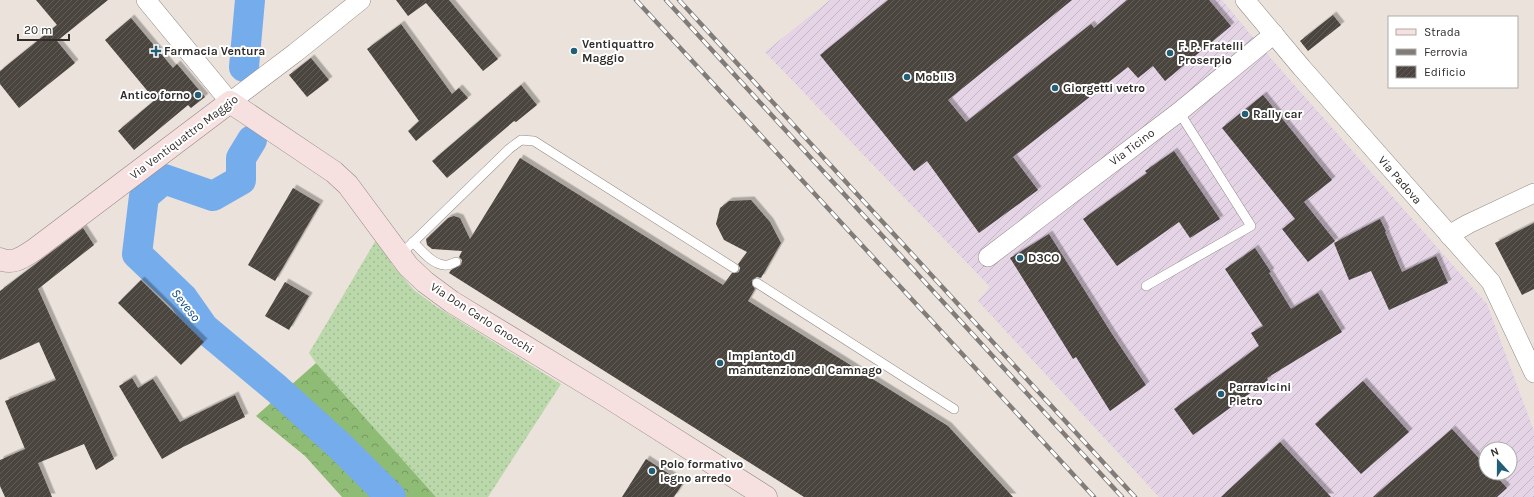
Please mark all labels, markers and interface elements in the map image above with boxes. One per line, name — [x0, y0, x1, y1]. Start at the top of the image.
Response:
scale bar — [18, 16, 69, 42]
legend — [1388, 16, 1518, 88]
text: 20 m — [24, 23, 52, 37]
text: Strada — [1424, 25, 1460, 39]
place label: Ventiquattro Maggio — [582, 37, 654, 65]
place label: F. P. Fratelli Proserpio — [1178, 39, 1243, 67]
place label: Farmacia Ventura — [164, 44, 265, 58]
text: Ferrovia — [1424, 45, 1468, 59]
marker: Farmacia Ventura — [151, 46, 161, 56]
marker: Ventiquattro Maggio — [569, 46, 579, 56]
marker: F. P. Fratelli Proserpio — [1165, 48, 1175, 58]
text: Edificio — [1424, 65, 1465, 79]
place label: Mobil3 — [915, 70, 955, 84]
marker: Mobil3 — [902, 72, 912, 82]
place label: Giorgetti vetro — [1063, 81, 1145, 95]
marker: Giorgetti vetro — [1050, 83, 1060, 93]
place label: Antico forno — [120, 88, 190, 102]
marker: Antico forno — [193, 90, 203, 100]
street label: Via Ventiquattro Maggio — [127, 92, 241, 182]
place label: Rally car — [1253, 107, 1303, 121]
marker: Rally car — [1240, 109, 1250, 119]
street label: Via Ticino — [1107, 125, 1157, 169]
street label: Via Padova — [1375, 153, 1425, 207]
place label: D3CO — [1028, 251, 1060, 265]
marker: D3CO — [1015, 253, 1025, 263]
street label: Via Don Carlo Gnocchi — [428, 279, 536, 357]
water label: Seveso — [168, 286, 204, 325]
place label: Impianto di manutenzione di Camnago — [728, 349, 882, 377]
marker: Impianto di manutenzione di Camnago — [715, 358, 725, 368]
place label: Parravicini Pietro — [1229, 380, 1291, 408]
marker: Parravicini Pietro — [1216, 389, 1226, 399]
north arrow — [1478, 441, 1518, 481]
text: N — [1489, 445, 1501, 460]
place label: Polo formativo legno arredo — [660, 457, 743, 485]
marker: Polo formativo legno arredo — [647, 466, 657, 476]

